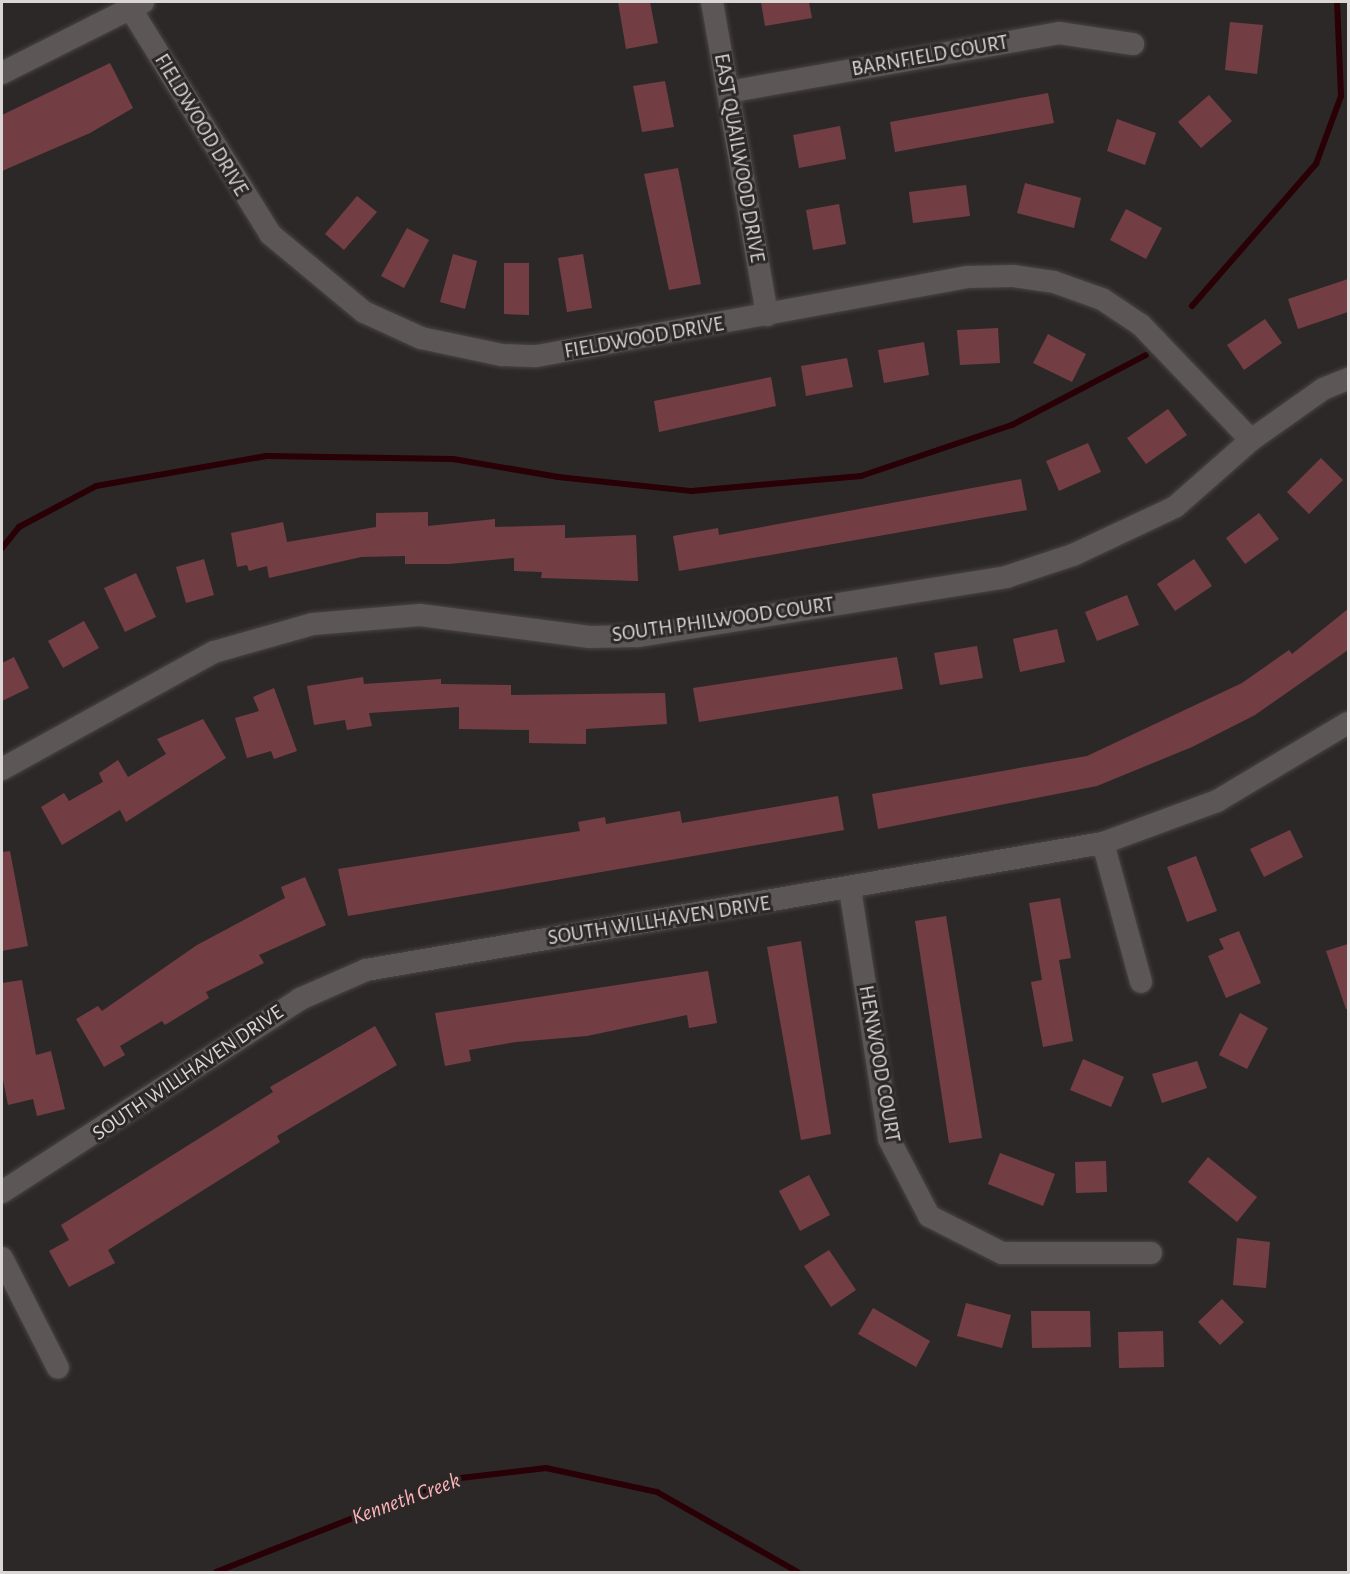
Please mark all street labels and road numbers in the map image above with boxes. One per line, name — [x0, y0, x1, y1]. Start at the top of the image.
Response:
street label: BARNFIELD COURT — [850, 30, 1010, 82]
street label: FIELDWOOD DRIVE — [149, 49, 253, 201]
street label: EAST QUAILWOOD DRIVE — [708, 52, 770, 264]
street label: FIELDWOOD DRIVE — [562, 312, 726, 364]
street label: SOUTH PHILWOOD COURT — [610, 592, 836, 648]
street label: SOUTH WILLHAVEN DRIVE — [546, 891, 772, 951]
street label: HENWOOD COURT — [853, 983, 905, 1145]
street label: SOUTH WILLHAVEN DRIVE — [88, 1000, 288, 1146]

